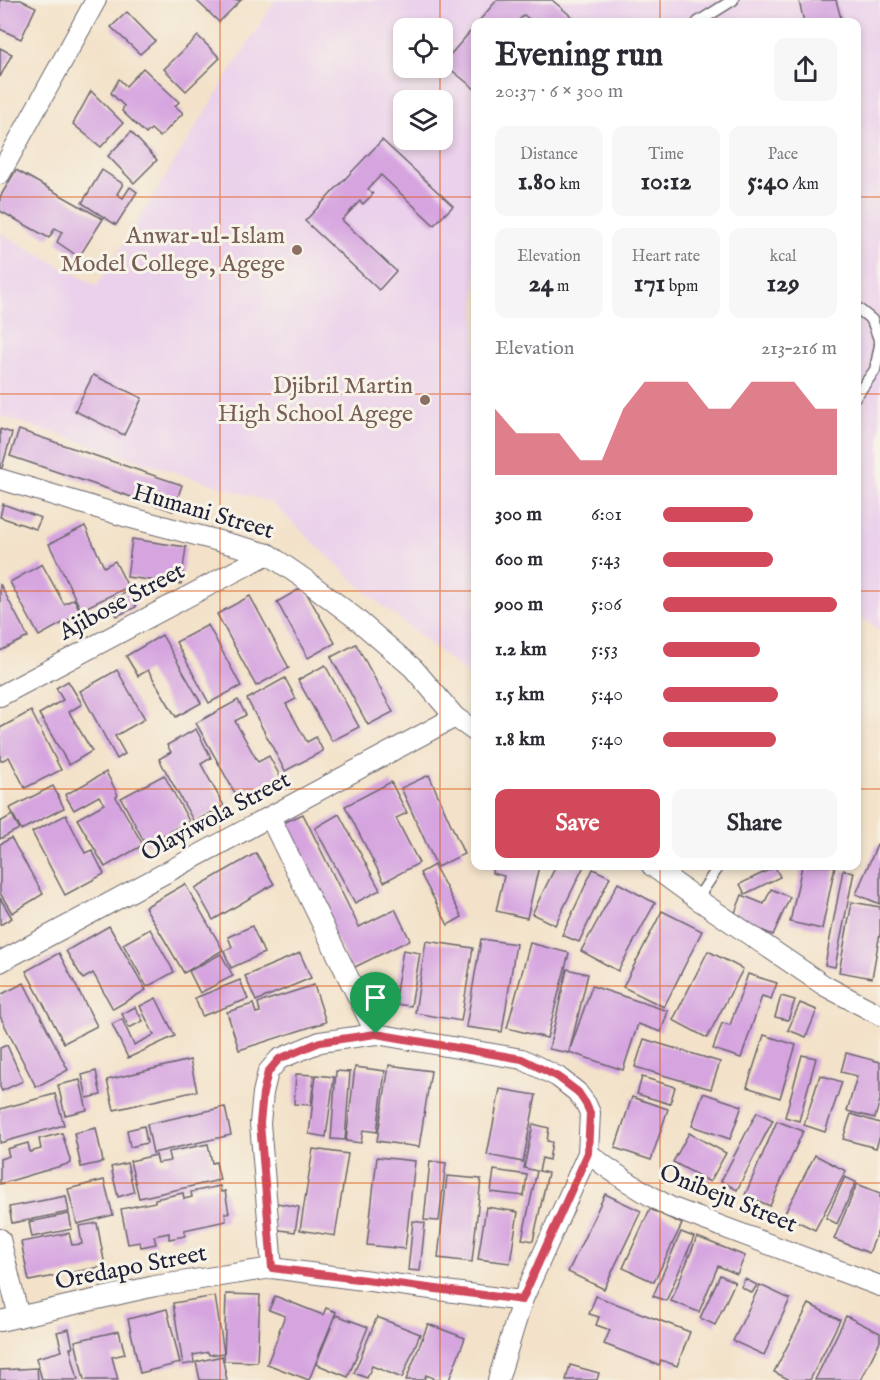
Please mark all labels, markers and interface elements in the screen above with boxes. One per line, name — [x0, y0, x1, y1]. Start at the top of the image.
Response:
map controls — [393, 18, 453, 150]
button: locate — [393, 18, 453, 78]
text: Evening run — [495, 35, 663, 77]
button: share — [774, 38, 837, 101]
text: 20:37 · 6 × 300 m — [495, 79, 623, 104]
button: layers — [393, 90, 453, 150]
text: Distance — [520, 145, 578, 165]
text: Time — [648, 145, 684, 165]
text: Pace — [768, 145, 798, 165]
text: 1.80 — [518, 165, 556, 198]
text: 10:12 — [640, 165, 692, 198]
text: 5:40 — [747, 165, 789, 198]
text: km — [556, 175, 580, 195]
text: /km — [789, 175, 819, 195]
place label: Anwar-ul-Islam Model College, Agege — [60, 221, 285, 280]
marker: Anwar-ul-Islam Model College, Agege — [290, 243, 304, 257]
text: Elevation — [517, 247, 581, 267]
text: Heart rate — [632, 247, 700, 267]
text: kcal — [770, 247, 796, 267]
text: 24 — [529, 267, 554, 300]
text: 171 — [634, 267, 665, 300]
text: 129 — [766, 267, 800, 300]
text: m — [554, 277, 569, 297]
text: bpm — [665, 277, 698, 297]
text: Elevation — [495, 336, 574, 361]
text: 213–216 m — [761, 336, 837, 361]
place label: Djibril Martin High School Agege — [218, 371, 413, 430]
marker: Djibril Martin High School Agege — [418, 393, 432, 407]
street label: Humani Street — [129, 477, 277, 547]
text: 300 m — [495, 502, 542, 527]
text: 6:01 — [591, 502, 622, 527]
text: 600 m — [495, 547, 543, 572]
text: 5:43 — [591, 547, 621, 572]
street label: Ajibose Street — [53, 556, 190, 649]
text: 900 m — [495, 592, 543, 617]
text: 5:06 — [591, 592, 622, 617]
text: 1.2 km — [495, 637, 547, 662]
text: 5:53 — [591, 637, 618, 662]
text: 1.5 km — [495, 682, 545, 707]
text: 5:40 — [591, 682, 623, 707]
text: 1.8 km — [495, 727, 545, 752]
text: 5:40 — [591, 727, 623, 752]
street label: Olayiwola Street — [136, 765, 296, 869]
button: Save — [495, 789, 660, 858]
button: Share — [672, 789, 837, 858]
pin — [350, 972, 401, 1034]
icon: arrive — [359, 981, 392, 1014]
street label: Onibeju Street — [655, 1157, 801, 1241]
street label: Oredapo Street — [53, 1238, 209, 1298]

